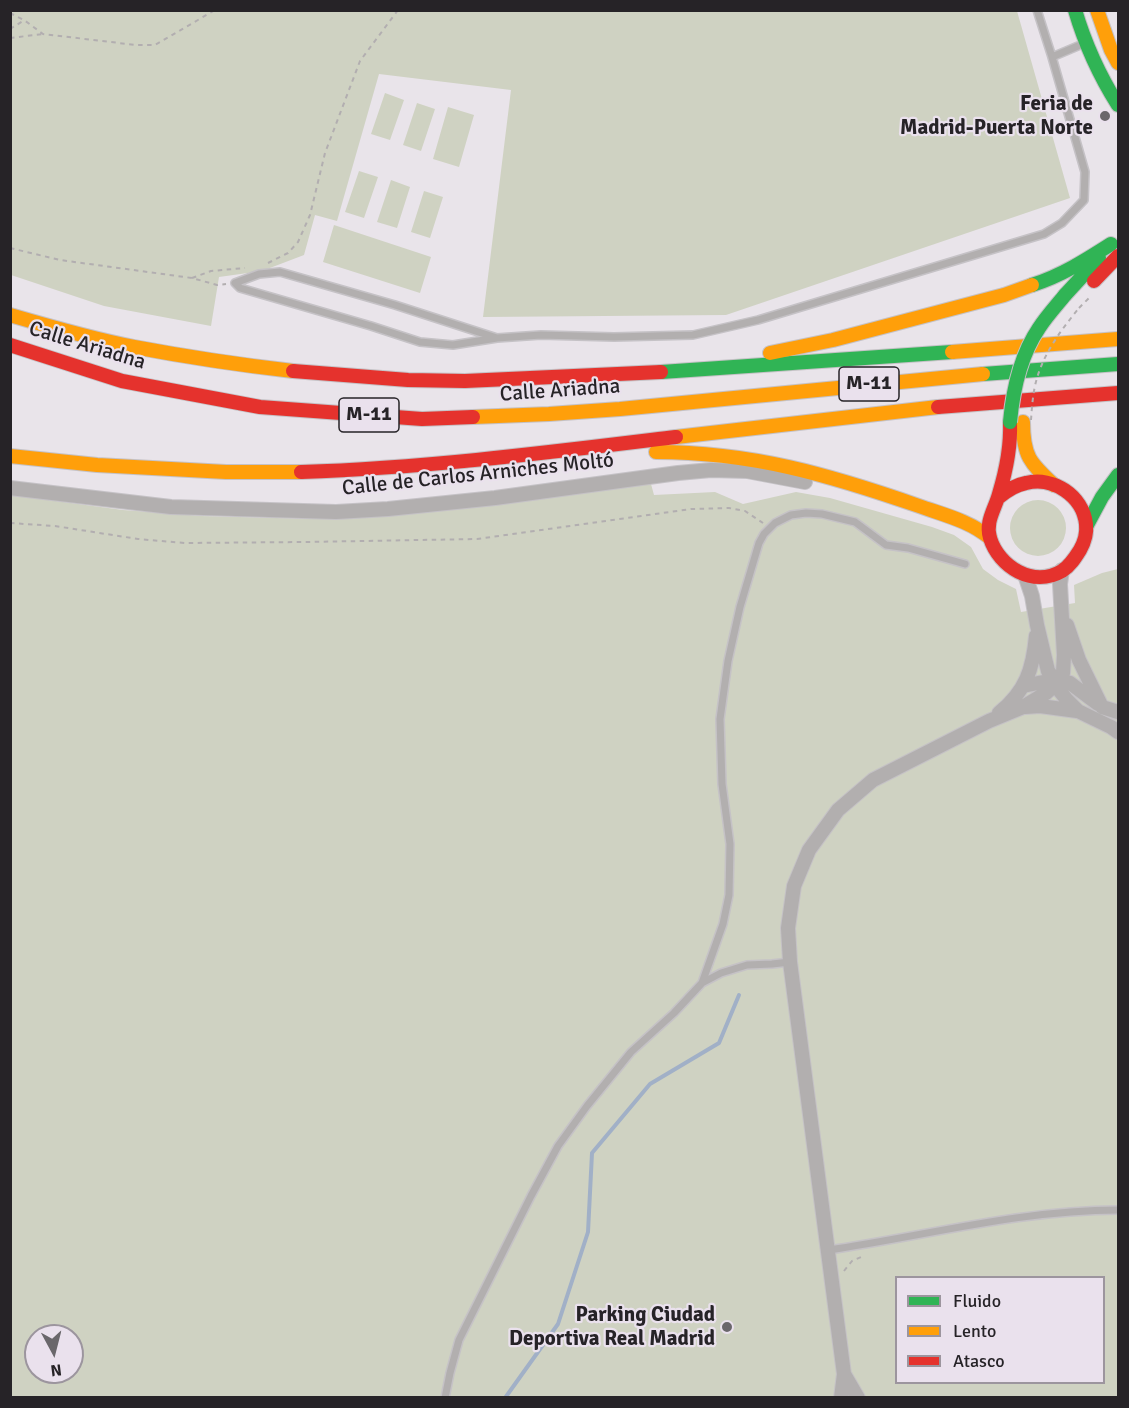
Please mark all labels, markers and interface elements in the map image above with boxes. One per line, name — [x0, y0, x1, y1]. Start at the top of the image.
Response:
place label: Feria de Madrid-Puerta Norte — [900, 91, 1093, 141]
marker: Feria de Madrid-Puerta Norte — [1098, 109, 1112, 123]
street label: Calle Ariadna — [26, 316, 148, 376]
road number: M-11 — [839, 367, 899, 401]
street label: Calle Ariadna — [499, 374, 621, 408]
road number: M-11 — [339, 398, 399, 432]
street label: Calle de Carlos Arniches Moltó — [341, 448, 615, 502]
legend — [895, 1276, 1105, 1384]
text: Fluido — [953, 1290, 1001, 1312]
place label: Parking Ciudad Deportiva Real Madrid — [509, 1302, 715, 1352]
marker: Parking Ciudad Deportiva Real Madrid — [720, 1320, 734, 1334]
text: Lento — [953, 1320, 996, 1342]
north arrow — [24, 1324, 84, 1384]
text: Atasco — [953, 1350, 1005, 1372]
text: N — [49, 1359, 63, 1380]

